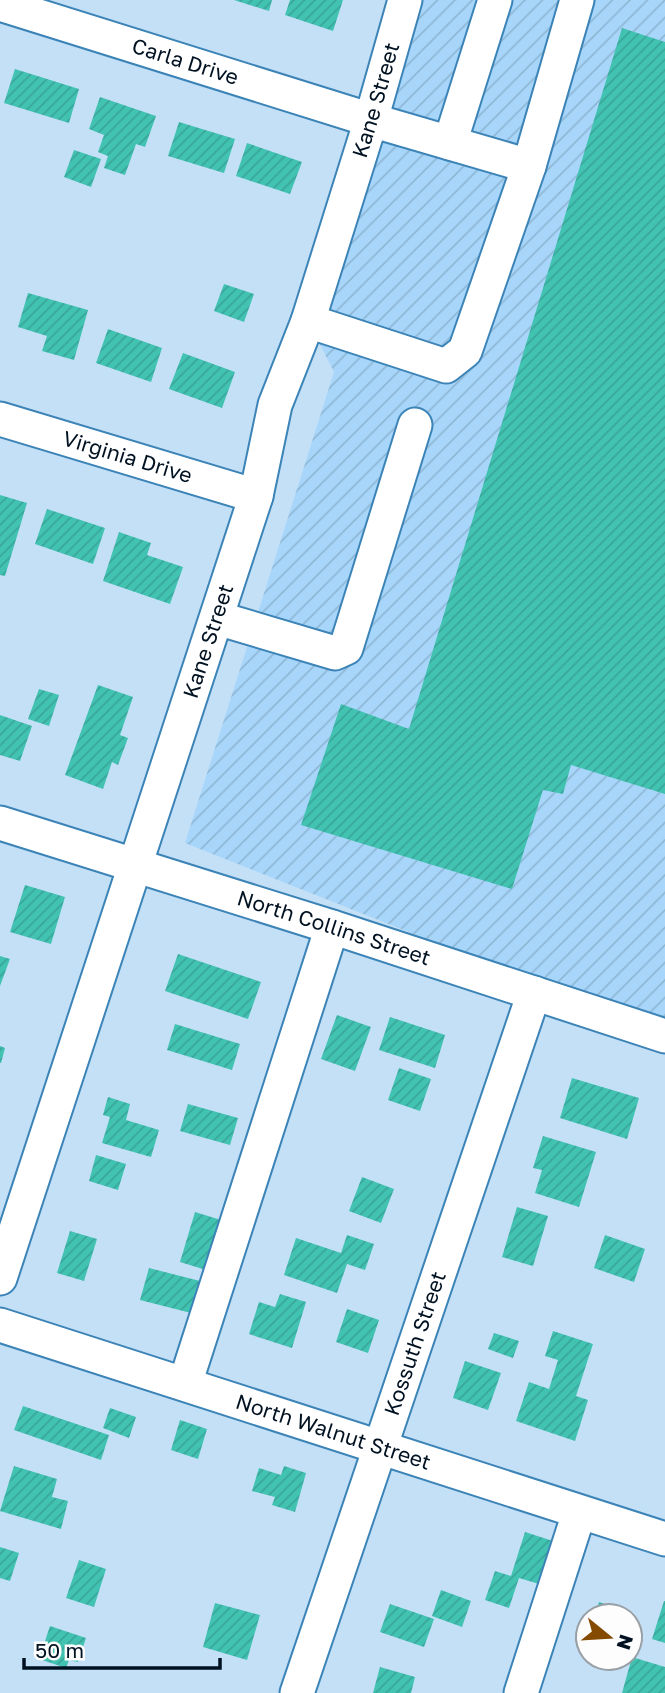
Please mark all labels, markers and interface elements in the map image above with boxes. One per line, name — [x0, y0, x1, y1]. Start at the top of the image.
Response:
street label: Carla Drive — [129, 32, 242, 90]
street label: Kane Street — [346, 40, 404, 161]
street label: Virginia Drive — [60, 425, 196, 488]
street label: Kane Street — [177, 580, 238, 701]
street label: North Collins Street — [234, 884, 434, 970]
street label: Kossuth Street — [378, 1268, 451, 1419]
street label: North Walnut Street — [233, 1388, 434, 1475]
north arrow — [574, 1602, 644, 1672]
scale bar — [24, 1626, 220, 1670]
text: N — [612, 1632, 639, 1653]
text: 50 m — [35, 1637, 84, 1663]

